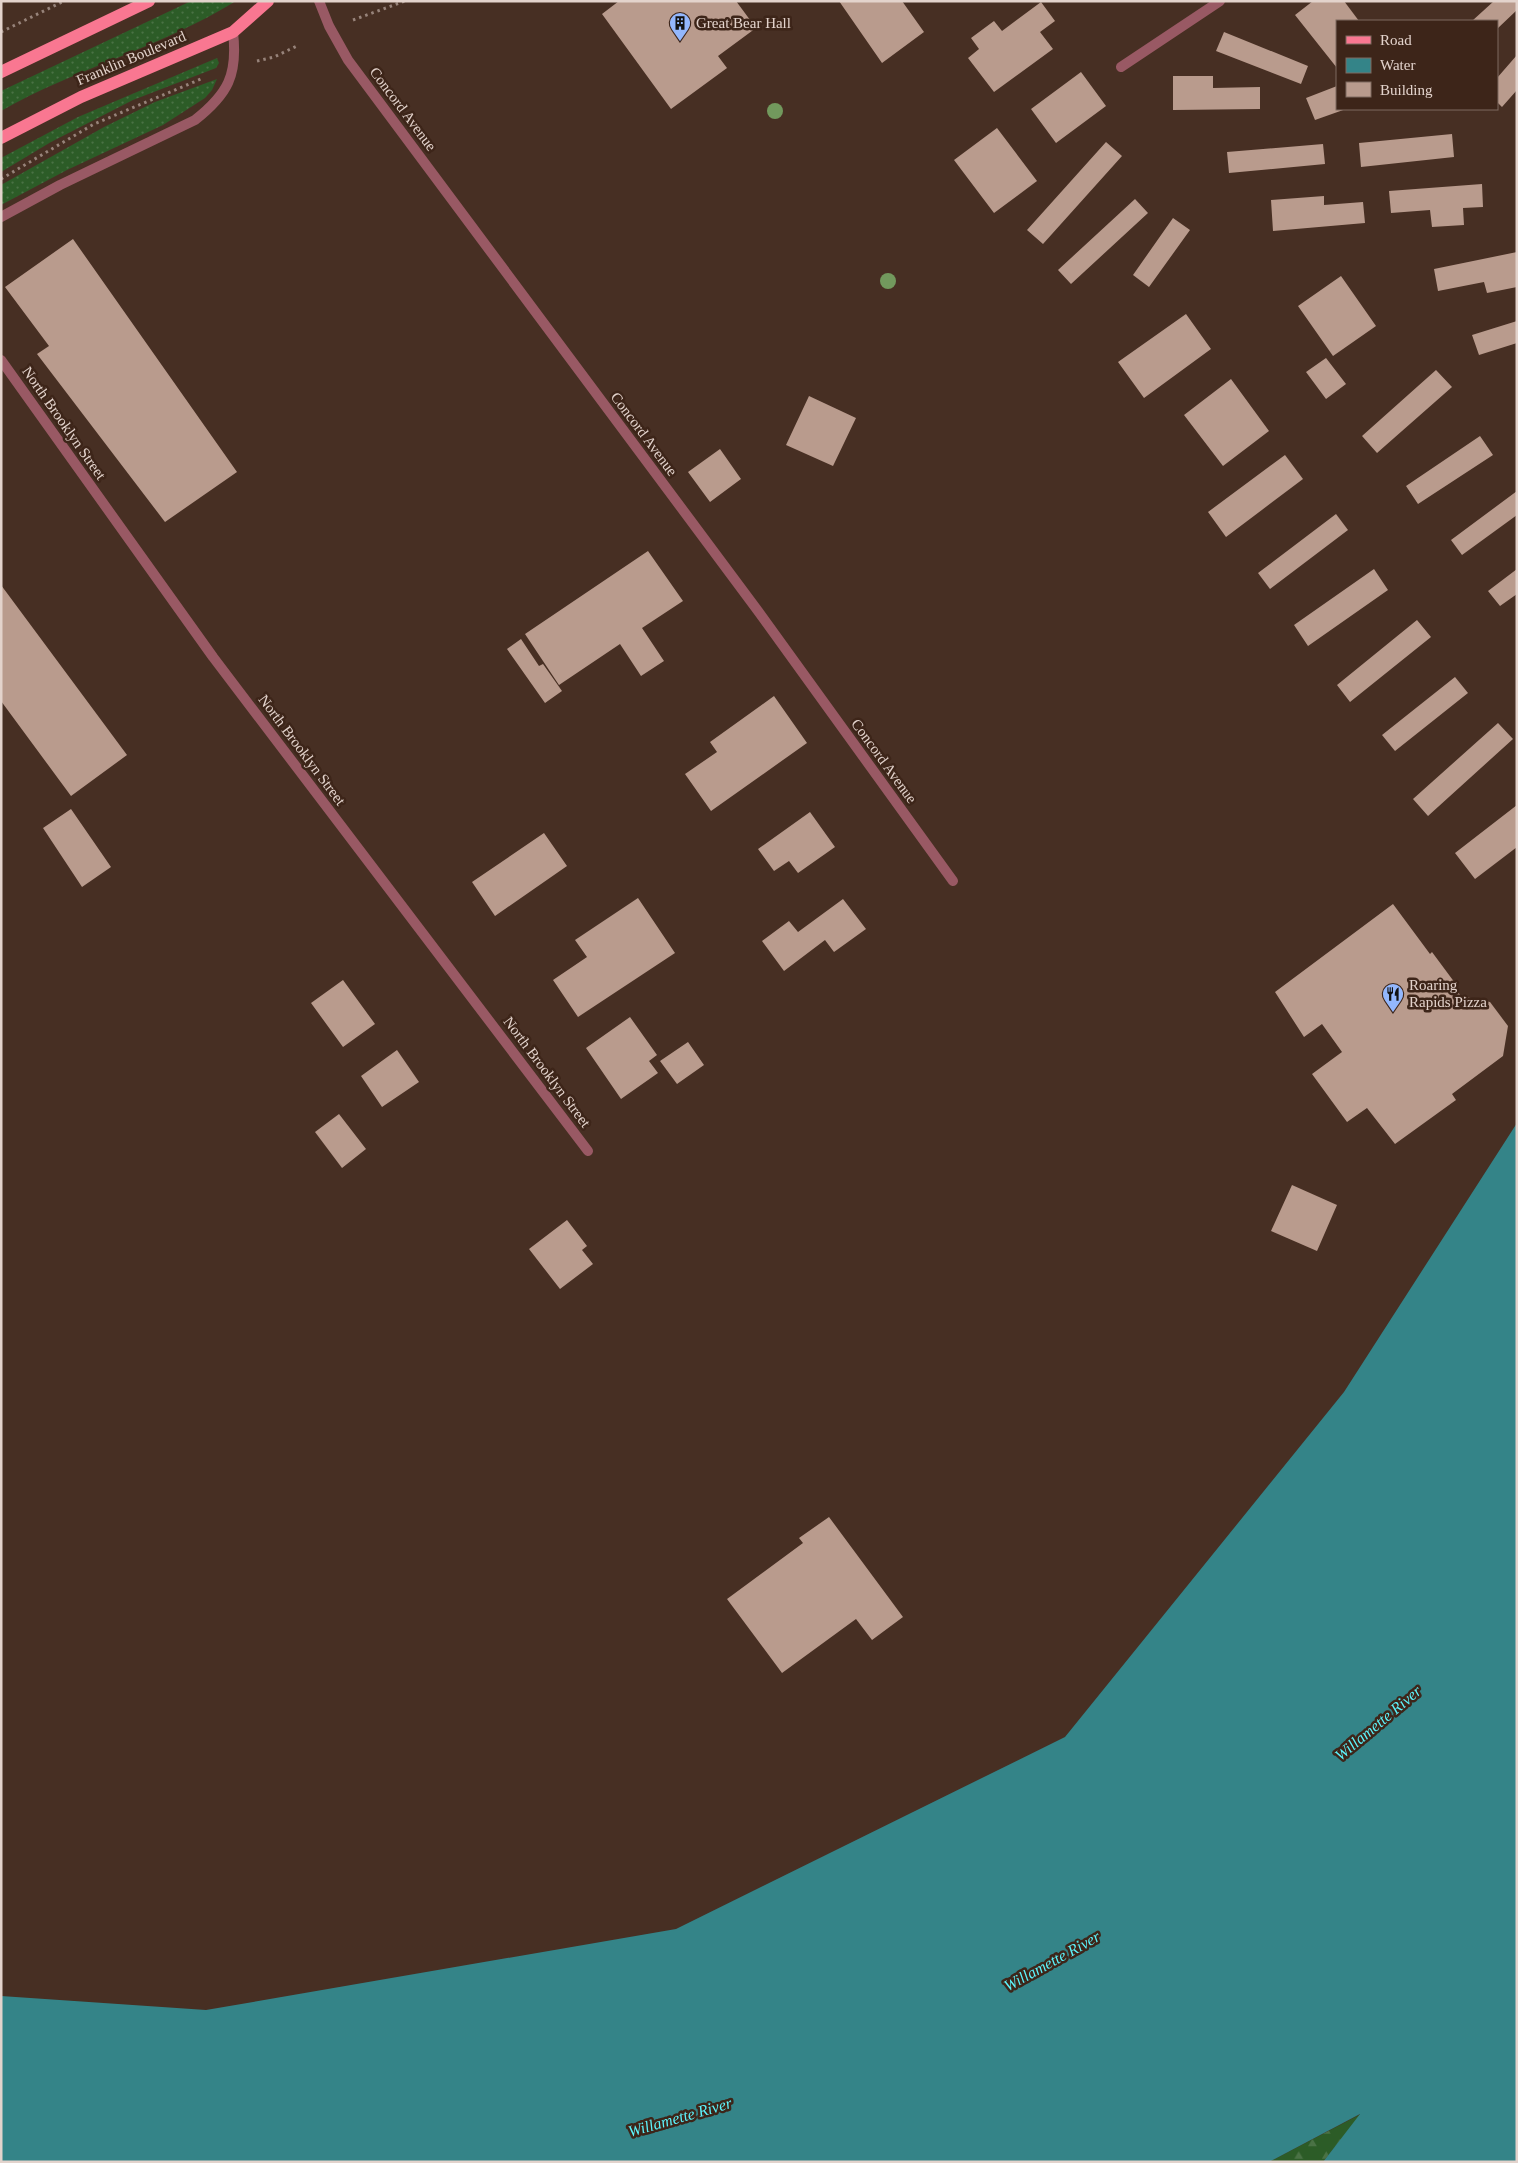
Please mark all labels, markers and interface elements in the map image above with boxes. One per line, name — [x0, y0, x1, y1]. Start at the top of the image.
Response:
building icon: Great Bear Hall — [668, 11, 692, 42]
place label: Great Bear Hall — [696, 15, 791, 31]
legend — [1336, 20, 1498, 110]
street label: Franklin Boulevard — [74, 28, 188, 88]
text: Road — [1380, 32, 1412, 48]
text: Water — [1380, 57, 1415, 73]
street label: Concord Avenue — [366, 64, 440, 154]
text: Building — [1380, 82, 1433, 98]
street label: North Brooklyn Street — [19, 363, 110, 483]
street label: Concord Avenue — [607, 389, 681, 479]
street label: North Brooklyn Street — [255, 692, 349, 809]
street label: Concord Avenue — [848, 716, 920, 806]
place label: Roaring Rapids Pizza — [1409, 977, 1487, 1010]
restaurant icon: Roaring Rapids Pizza — [1381, 982, 1405, 1013]
street label: North Brooklyn Street — [500, 1014, 594, 1131]
water label: Willamette River — [1332, 1682, 1425, 1764]
water label: Willamette River — [1001, 1927, 1104, 1994]
water label: Willamette River — [626, 2094, 735, 2140]

